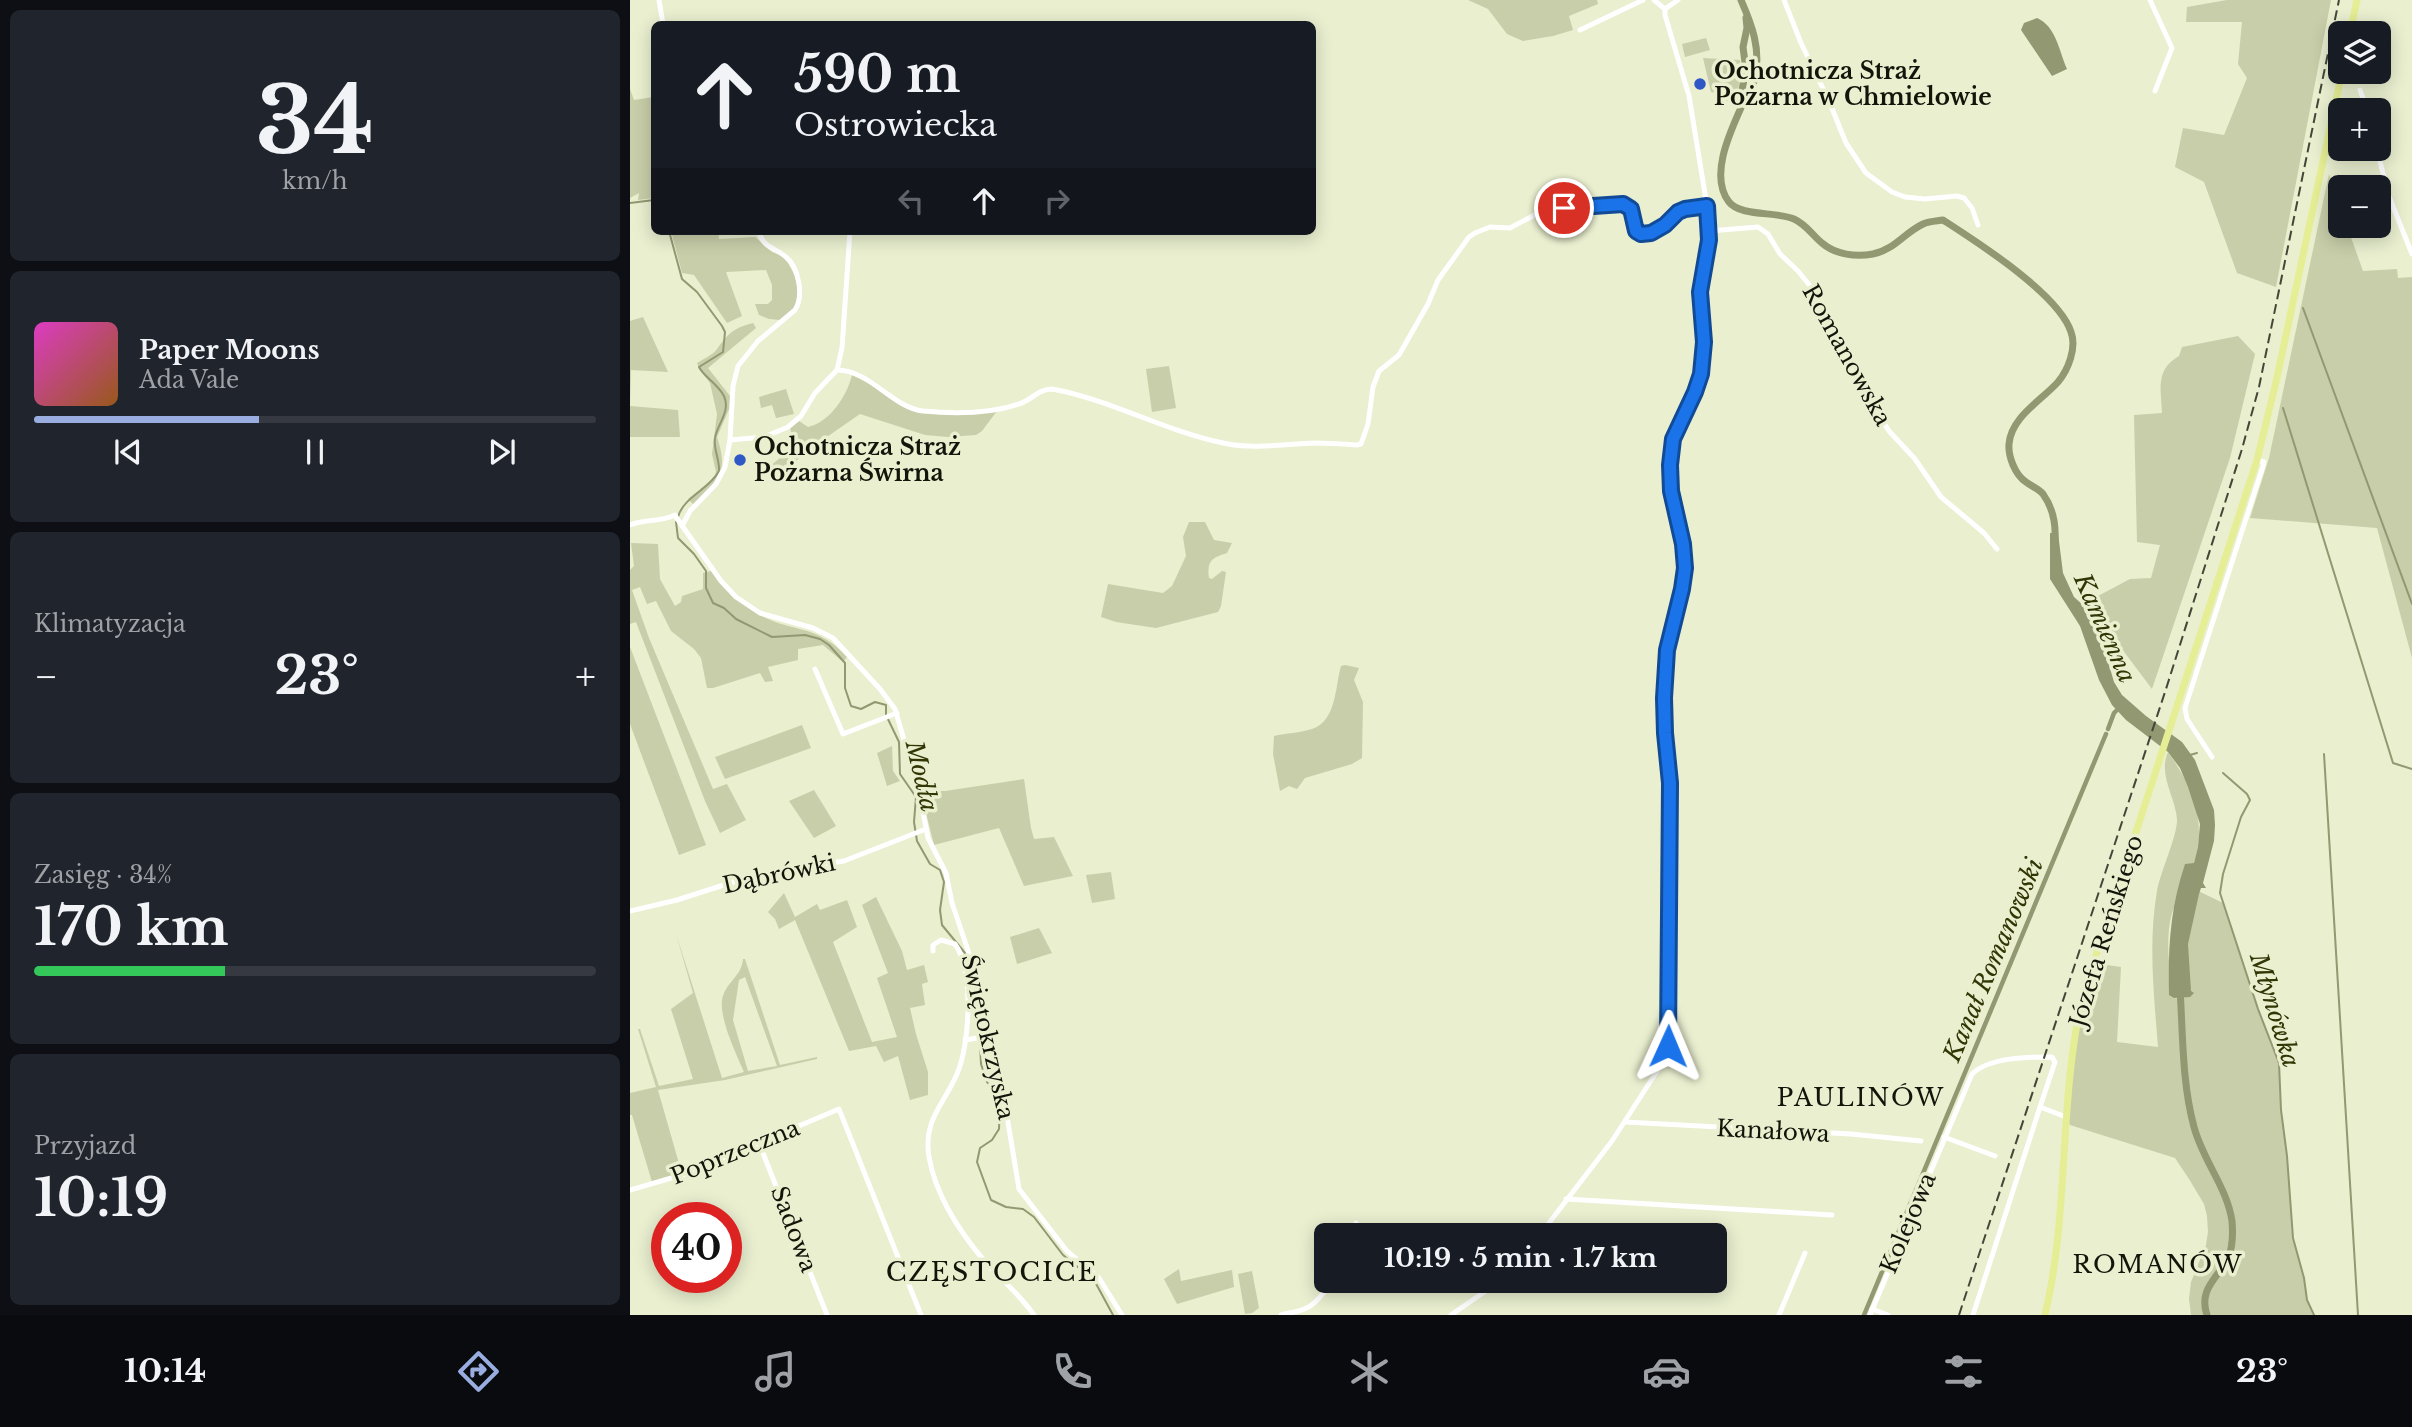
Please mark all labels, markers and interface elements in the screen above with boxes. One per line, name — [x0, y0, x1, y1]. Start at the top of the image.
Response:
map controls — [2328, 21, 2391, 238]
button: layers — [2328, 21, 2391, 84]
text: 590 m — [794, 44, 960, 105]
icon: ahead — [679, 49, 770, 140]
place label: Ochotnicza Straż Pożarna w Chmielowie — [1714, 57, 1992, 111]
text: 34 — [256, 65, 374, 178]
marker: Ochotnicza Straż Pożarna w Chmielowie — [1692, 76, 1708, 92]
button: + — [2328, 98, 2391, 161]
text: Ostrowiecka — [794, 105, 997, 145]
text: km/h — [282, 167, 348, 195]
button: − — [2328, 175, 2391, 238]
pin — [1534, 178, 1594, 238]
icon: left — [892, 182, 930, 220]
icon: ahead — [965, 182, 1003, 220]
icon: right — [1038, 182, 1076, 220]
icon: arrive — [1545, 189, 1583, 227]
street label: Romanowska — [1797, 279, 1898, 431]
text: Paper Moons — [139, 334, 320, 366]
text: Ada Vale — [139, 366, 239, 394]
icon: previous — [109, 433, 147, 471]
icon: pause — [296, 433, 334, 471]
icon: next — [483, 433, 521, 471]
place label: Ochotnicza Straż Pożarna Świrna — [754, 433, 961, 487]
marker: Ochotnicza Straż Pożarna Świrna — [732, 452, 748, 468]
water label: Kamienna — [2068, 568, 2142, 687]
text: Klimatyzacja — [34, 610, 186, 638]
text: 23° — [274, 644, 359, 708]
text: − — [34, 653, 58, 700]
text: + — [575, 653, 596, 700]
water label: Modła — [900, 737, 944, 814]
street label: Józefa Reńskiego — [2063, 832, 2149, 1033]
street label: Dąbrówki — [720, 848, 838, 900]
water label: Kanał Romanowski — [1937, 853, 2049, 1067]
text: Zasięg · 34% — [34, 861, 172, 889]
text: 170 km — [34, 895, 229, 959]
water label: Młynówka — [2244, 948, 2306, 1071]
street label: Świętokrzyska — [955, 951, 1023, 1122]
position arrow — [1631, 1009, 1705, 1083]
district label: PAULINÓW — [1777, 1083, 1945, 1112]
street label: Poprzeczna — [666, 1113, 804, 1191]
street label: Kanałowa — [1716, 1114, 1831, 1148]
text: Przyjazd — [34, 1132, 136, 1160]
text: 10:19 — [34, 1166, 168, 1230]
street label: Kolejowa — [1874, 1168, 1942, 1278]
street label: Sadowa — [765, 1182, 823, 1276]
speed limit sign: 40 — [651, 1202, 742, 1293]
text: 10:19 · 5 min · 1.7 km — [1384, 1242, 1657, 1274]
district label: ROMANÓW — [2072, 1250, 2244, 1279]
district label: CZĘSTOCICE — [886, 1256, 1098, 1288]
icon: directions — [454, 1347, 503, 1396]
icon: music — [751, 1347, 800, 1396]
icon: phone — [1048, 1347, 1097, 1396]
icon: climate — [1345, 1347, 1394, 1396]
icon: car — [1642, 1347, 1691, 1396]
icon: filters — [1939, 1347, 1988, 1396]
text: 10:14 — [124, 1351, 206, 1391]
text: 23° — [2236, 1351, 2288, 1391]

